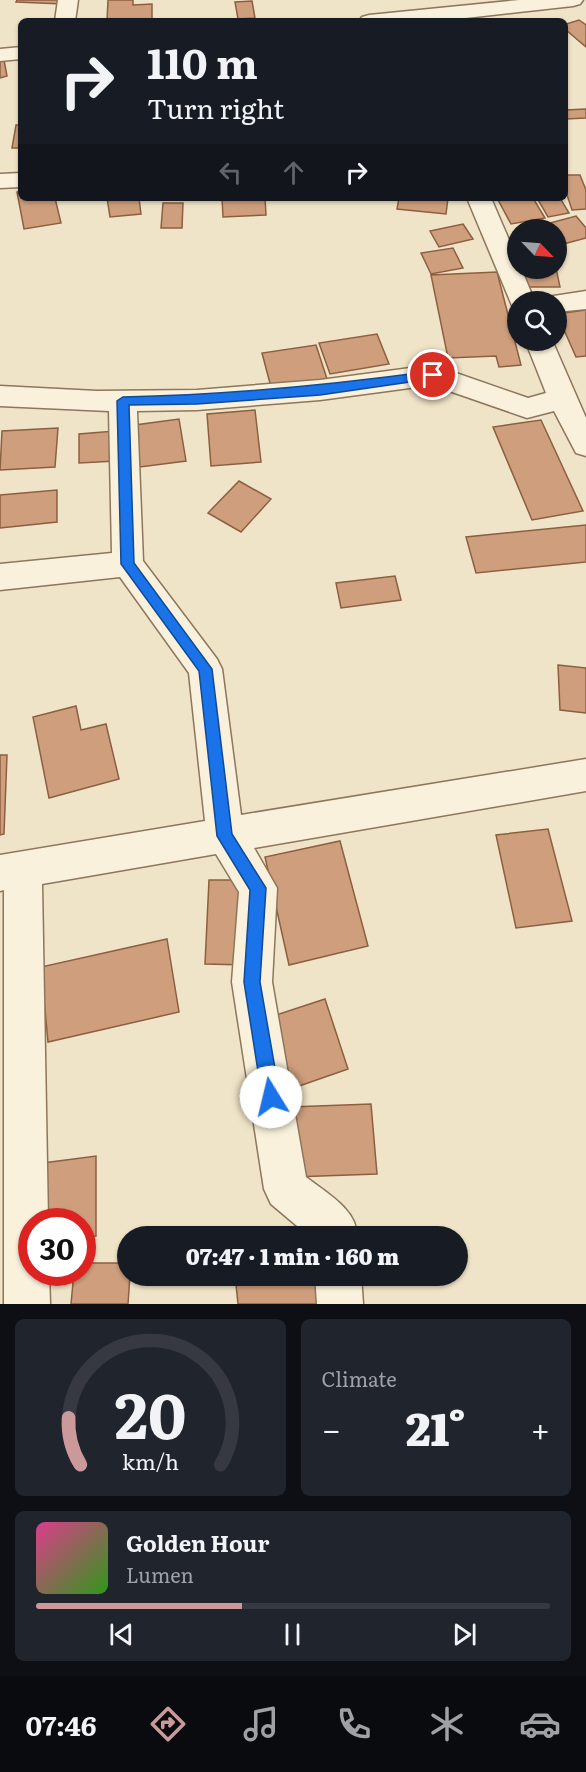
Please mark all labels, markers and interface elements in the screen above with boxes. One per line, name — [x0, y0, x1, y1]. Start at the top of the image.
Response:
text: 110 m — [147, 30, 258, 92]
icon: right — [48, 42, 126, 120]
text: Turn right — [147, 87, 284, 127]
icon: left — [214, 156, 247, 189]
icon: ahead — [277, 156, 310, 189]
icon: right — [340, 156, 373, 189]
north arrow — [507, 219, 567, 279]
map controls — [507, 219, 567, 351]
button: search — [507, 291, 567, 351]
pin — [407, 349, 458, 400]
icon: arrive — [416, 358, 449, 391]
position arrow — [239, 1065, 303, 1129]
speed limit sign: 30 — [18, 1208, 96, 1286]
text: 07:47 · 1 min · 160 m — [186, 1239, 399, 1272]
text: Climate — [322, 1363, 397, 1393]
text: 20 — [114, 1366, 186, 1458]
text: 21° — [406, 1393, 466, 1460]
text: − — [322, 1403, 341, 1452]
text: + — [531, 1403, 550, 1452]
text: km/h — [122, 1445, 179, 1477]
text: Golden Hour — [126, 1526, 269, 1559]
text: Lumen — [126, 1559, 194, 1589]
icon: previous — [105, 1618, 138, 1651]
icon: pause — [276, 1618, 309, 1651]
icon: next — [448, 1618, 481, 1651]
icon: directions — [147, 1703, 189, 1745]
icon: music — [240, 1703, 282, 1745]
icon: phone — [333, 1703, 375, 1745]
icon: climate — [426, 1703, 468, 1745]
icon: car — [519, 1703, 561, 1745]
text: 07:46 — [25, 1704, 97, 1744]

